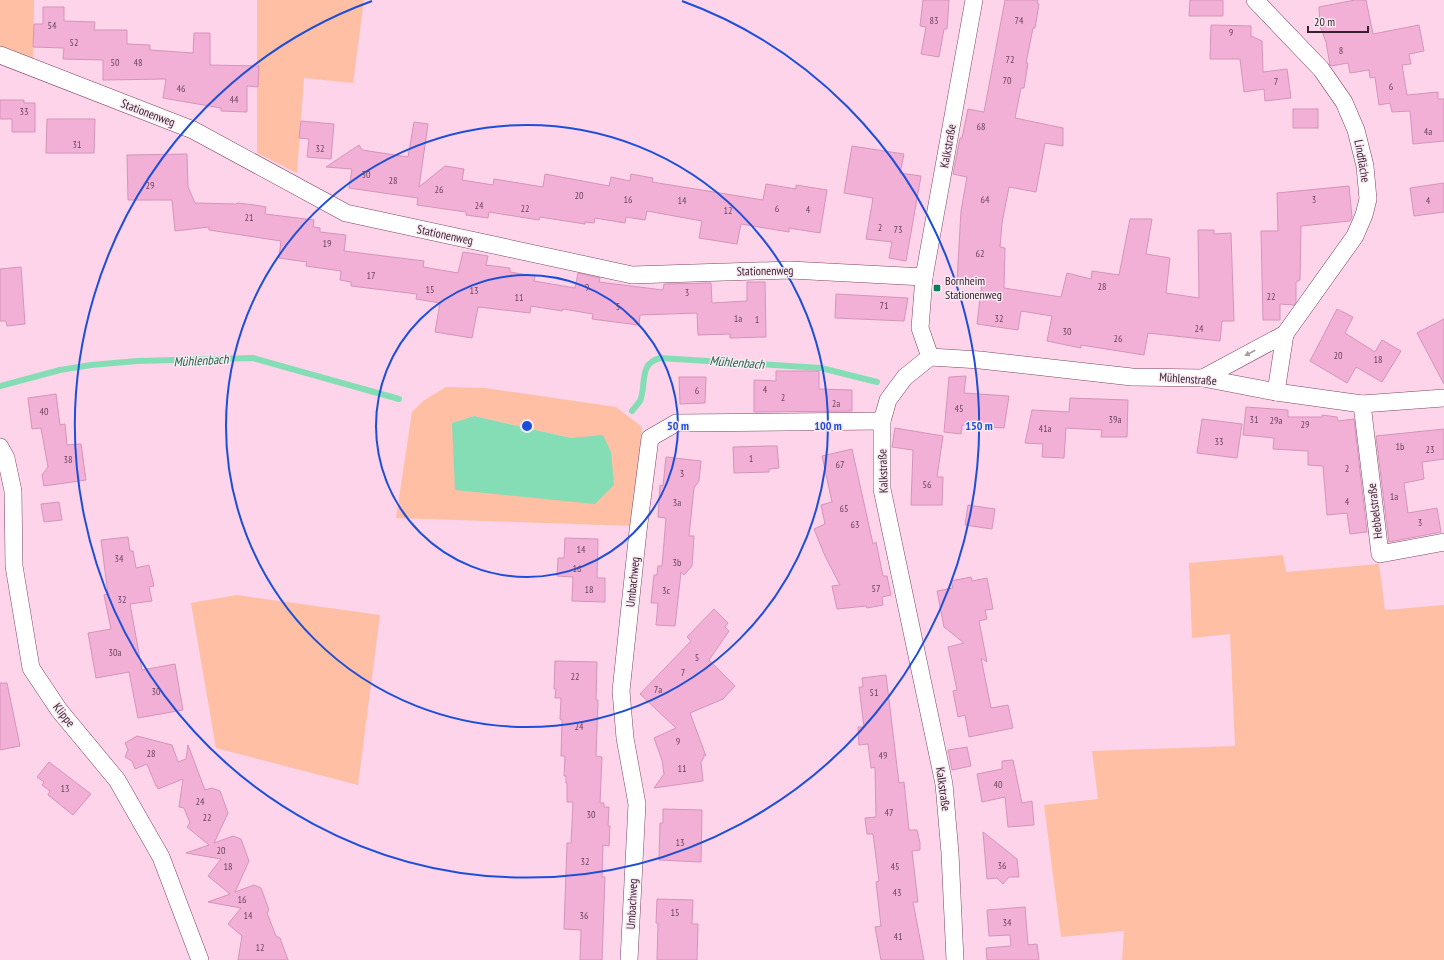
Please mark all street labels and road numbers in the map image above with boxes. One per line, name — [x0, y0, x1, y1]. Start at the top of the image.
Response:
street label: Stationenweg — [119, 95, 177, 130]
street label: Kalkstraße — [936, 123, 959, 169]
street label: Lindfläche — [1351, 138, 1374, 183]
street label: Stationenweg — [416, 221, 474, 248]
street label: Stationenweg — [736, 263, 794, 278]
street label: Mühlenstraße — [1159, 369, 1217, 388]
street label: Kalkstraße — [874, 449, 891, 493]
street label: Hebbelstraße — [1364, 482, 1385, 540]
street label: Umbachweg — [622, 556, 643, 608]
street label: Klippe — [50, 700, 79, 730]
street label: Kalkstraße — [933, 766, 954, 812]
street label: Umbachweg — [623, 878, 640, 930]

